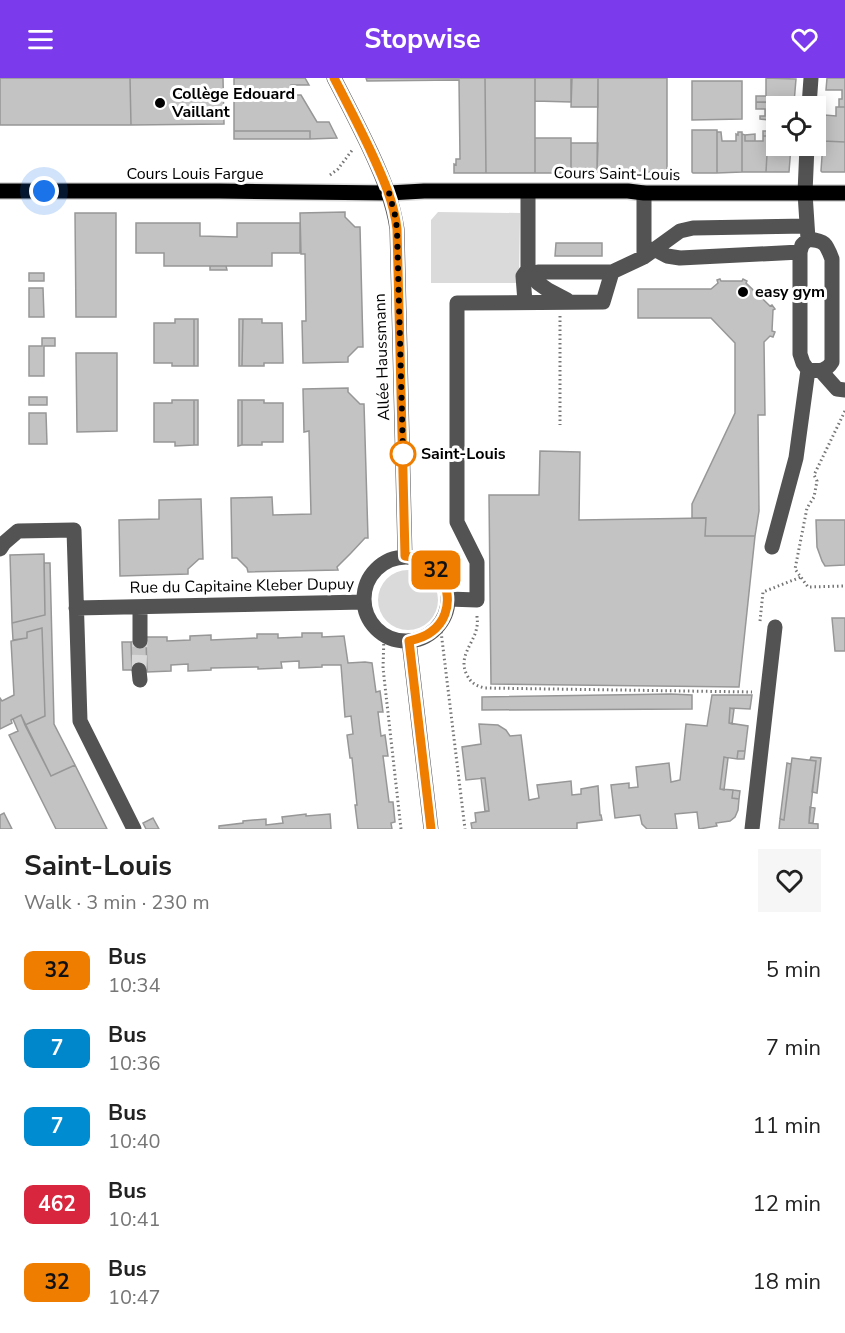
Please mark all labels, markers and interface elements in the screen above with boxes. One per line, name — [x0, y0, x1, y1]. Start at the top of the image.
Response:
text: Stopwise — [364, 21, 481, 58]
icon: menu — [24, 23, 57, 56]
icon: heart — [788, 23, 821, 56]
place label: Collège Edouard Vaillant — [171, 83, 295, 123]
marker: Collège Edouard Vaillant — [153, 96, 167, 110]
map controls — [766, 96, 826, 156]
button: locate — [766, 96, 826, 156]
street label: Cours Saint-Louis — [553, 162, 681, 186]
street label: Cours Louis Fargue — [127, 163, 263, 185]
your location — [29, 176, 59, 206]
place label: easy gym — [755, 281, 825, 303]
marker: easy gym — [736, 285, 750, 299]
street label: Allée Haussmann — [369, 293, 395, 421]
marker: Saint-Louis — [390, 441, 416, 467]
place label: Saint-Louis — [421, 443, 506, 465]
line badge: 32 — [409, 550, 463, 590]
text: 32 — [423, 556, 449, 584]
street label: Rue du Capitaine Kleber Dupuy — [130, 573, 355, 599]
text: Saint-Louis — [24, 847, 172, 885]
button: heart — [758, 849, 821, 912]
text: Walk · 3 min · 230 m — [24, 889, 210, 916]
text: Bus — [108, 942, 147, 972]
text: 5 min — [766, 955, 821, 985]
text: 32 — [44, 956, 70, 984]
text: 10:34 — [108, 972, 161, 999]
text: Bus — [108, 1020, 147, 1050]
text: 7 min — [766, 1033, 821, 1063]
text: 7 — [51, 1034, 63, 1062]
text: 10:36 — [108, 1050, 161, 1077]
text: Bus — [108, 1098, 147, 1128]
text: 11 min — [753, 1111, 821, 1141]
text: 7 — [51, 1112, 63, 1140]
text: 10:40 — [108, 1128, 161, 1155]
text: Bus — [108, 1176, 147, 1206]
text: 12 min — [753, 1189, 821, 1219]
text: 462 — [38, 1190, 76, 1218]
text: 10:41 — [108, 1206, 161, 1233]
text: Bus — [108, 1254, 147, 1284]
text: 18 min — [753, 1267, 821, 1297]
text: 32 — [44, 1268, 70, 1296]
text: 10:47 — [108, 1284, 161, 1311]

